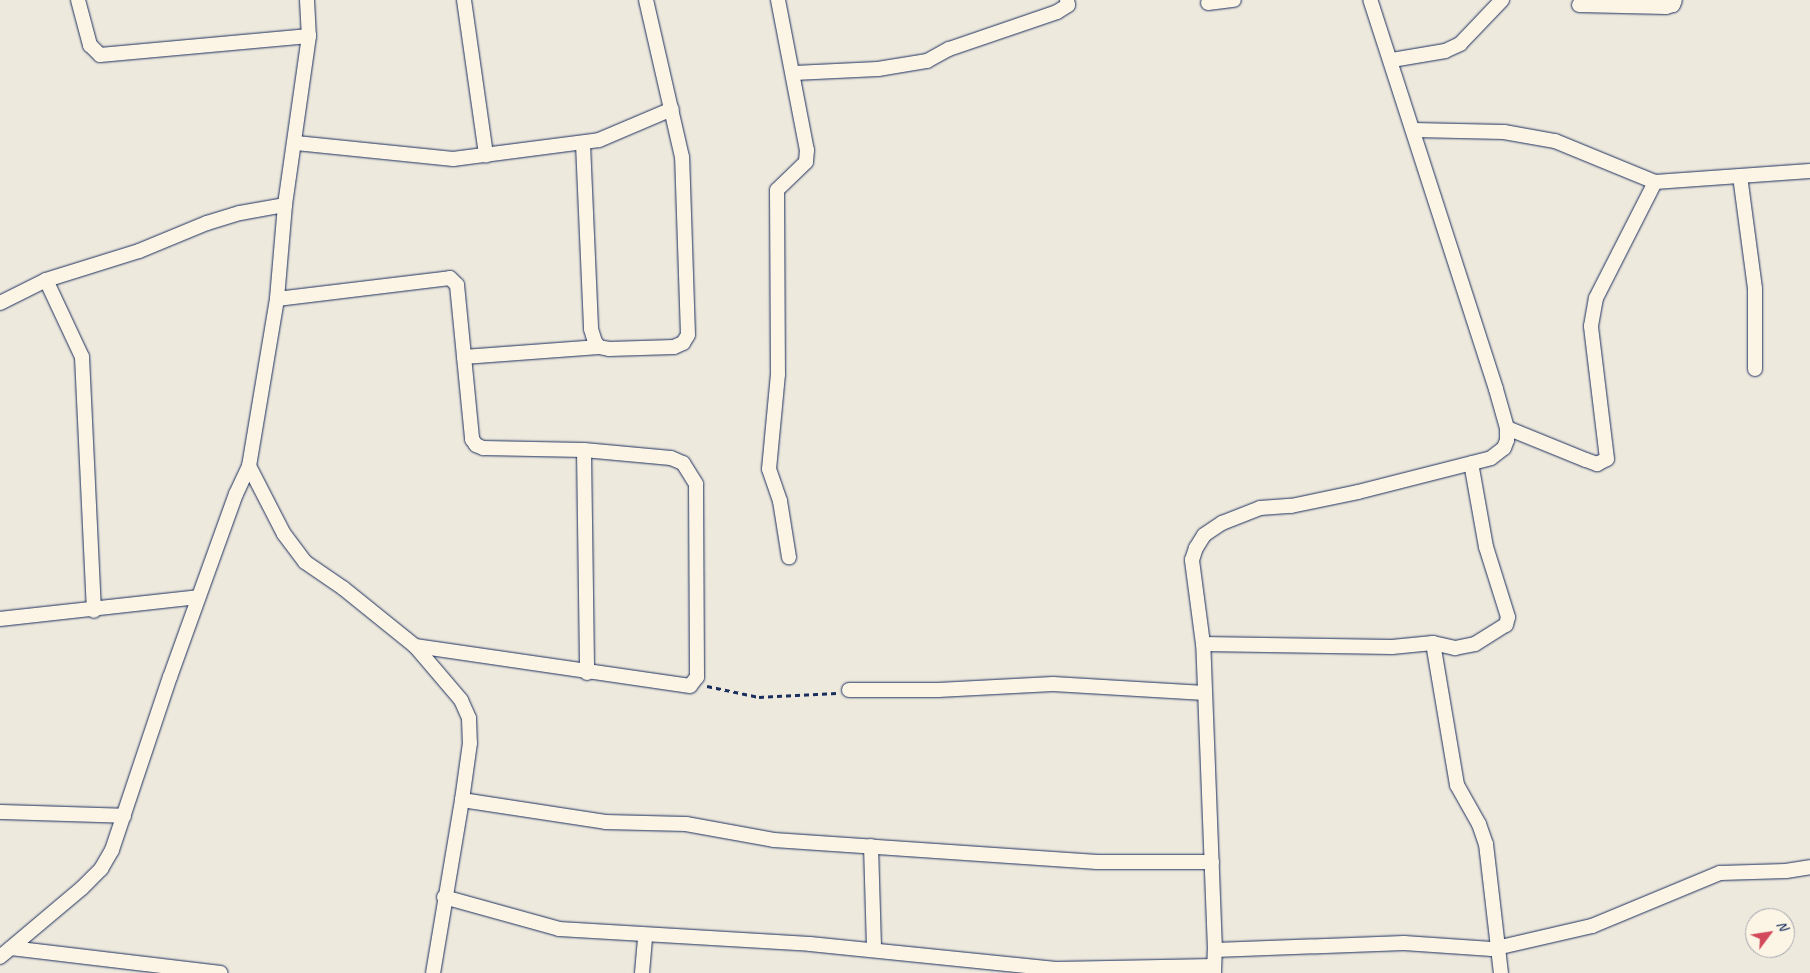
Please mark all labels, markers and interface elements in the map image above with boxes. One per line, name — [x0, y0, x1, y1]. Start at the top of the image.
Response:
north arrow — [1745, 908, 1795, 958]
text: N — [1773, 917, 1792, 934]

